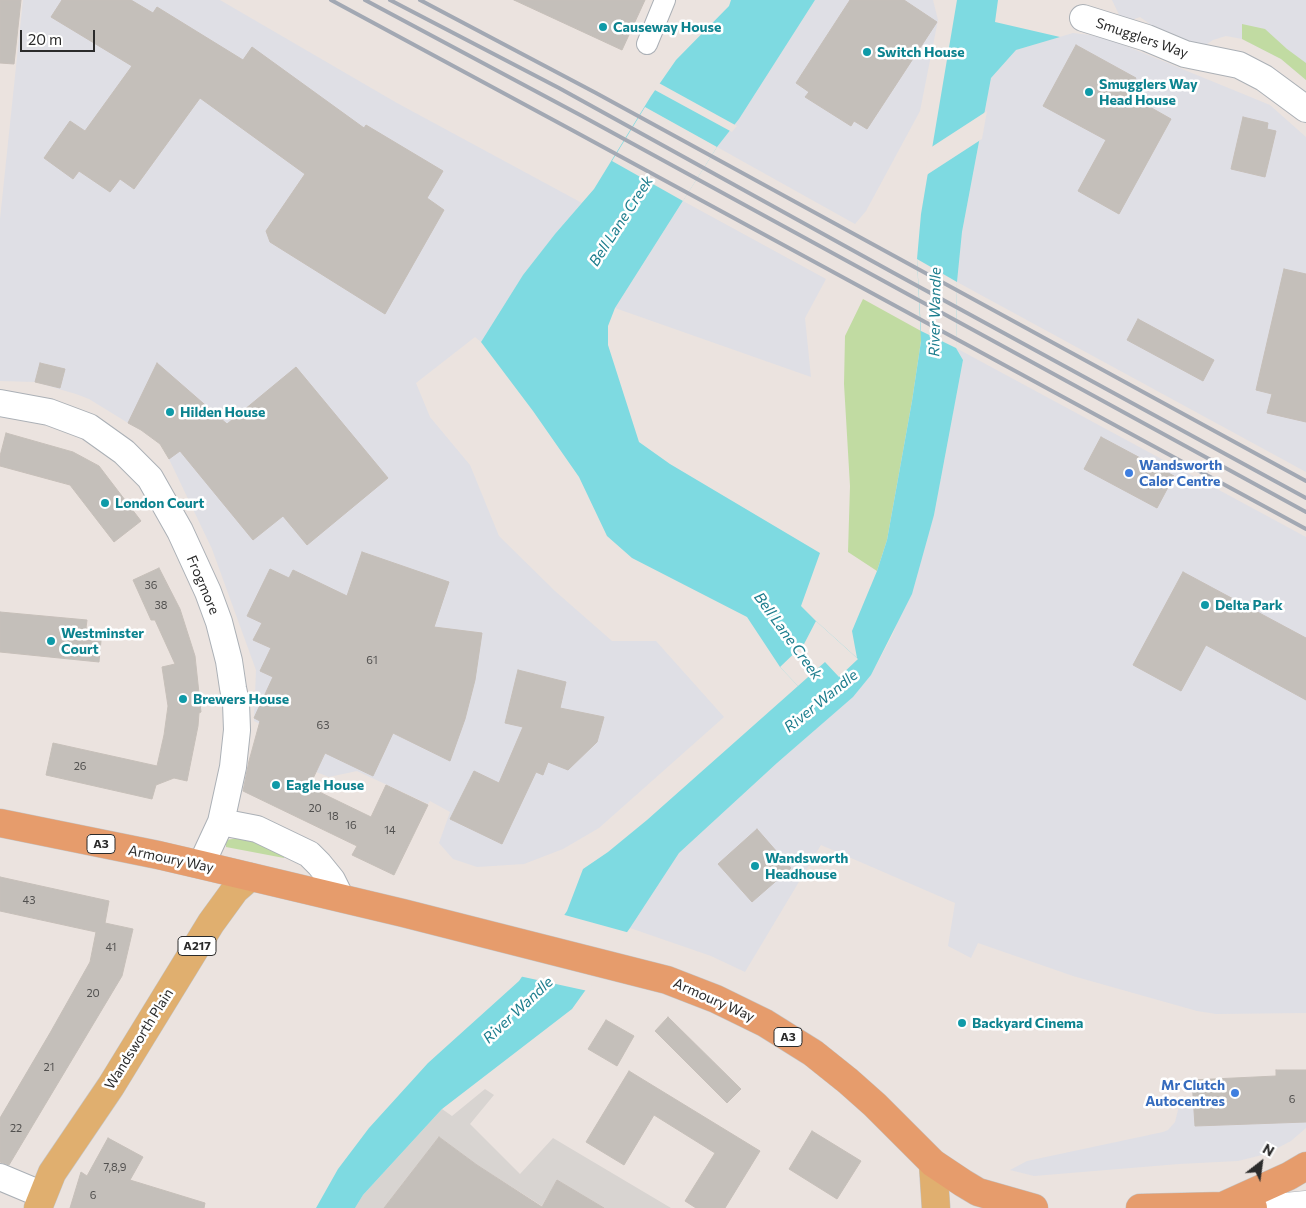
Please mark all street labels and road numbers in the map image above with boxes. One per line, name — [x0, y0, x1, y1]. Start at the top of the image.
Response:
street label: Smugglers Way — [1094, 14, 1190, 62]
street label: Frogmore — [183, 553, 223, 617]
road number: A3 — [87, 834, 115, 854]
street label: Armoury Way — [127, 842, 215, 876]
road number: A217 — [178, 936, 216, 956]
street label: Armoury Way — [671, 975, 757, 1025]
street label: Wandsworth Plain — [101, 985, 177, 1093]
road number: A3 — [774, 1028, 802, 1046]

